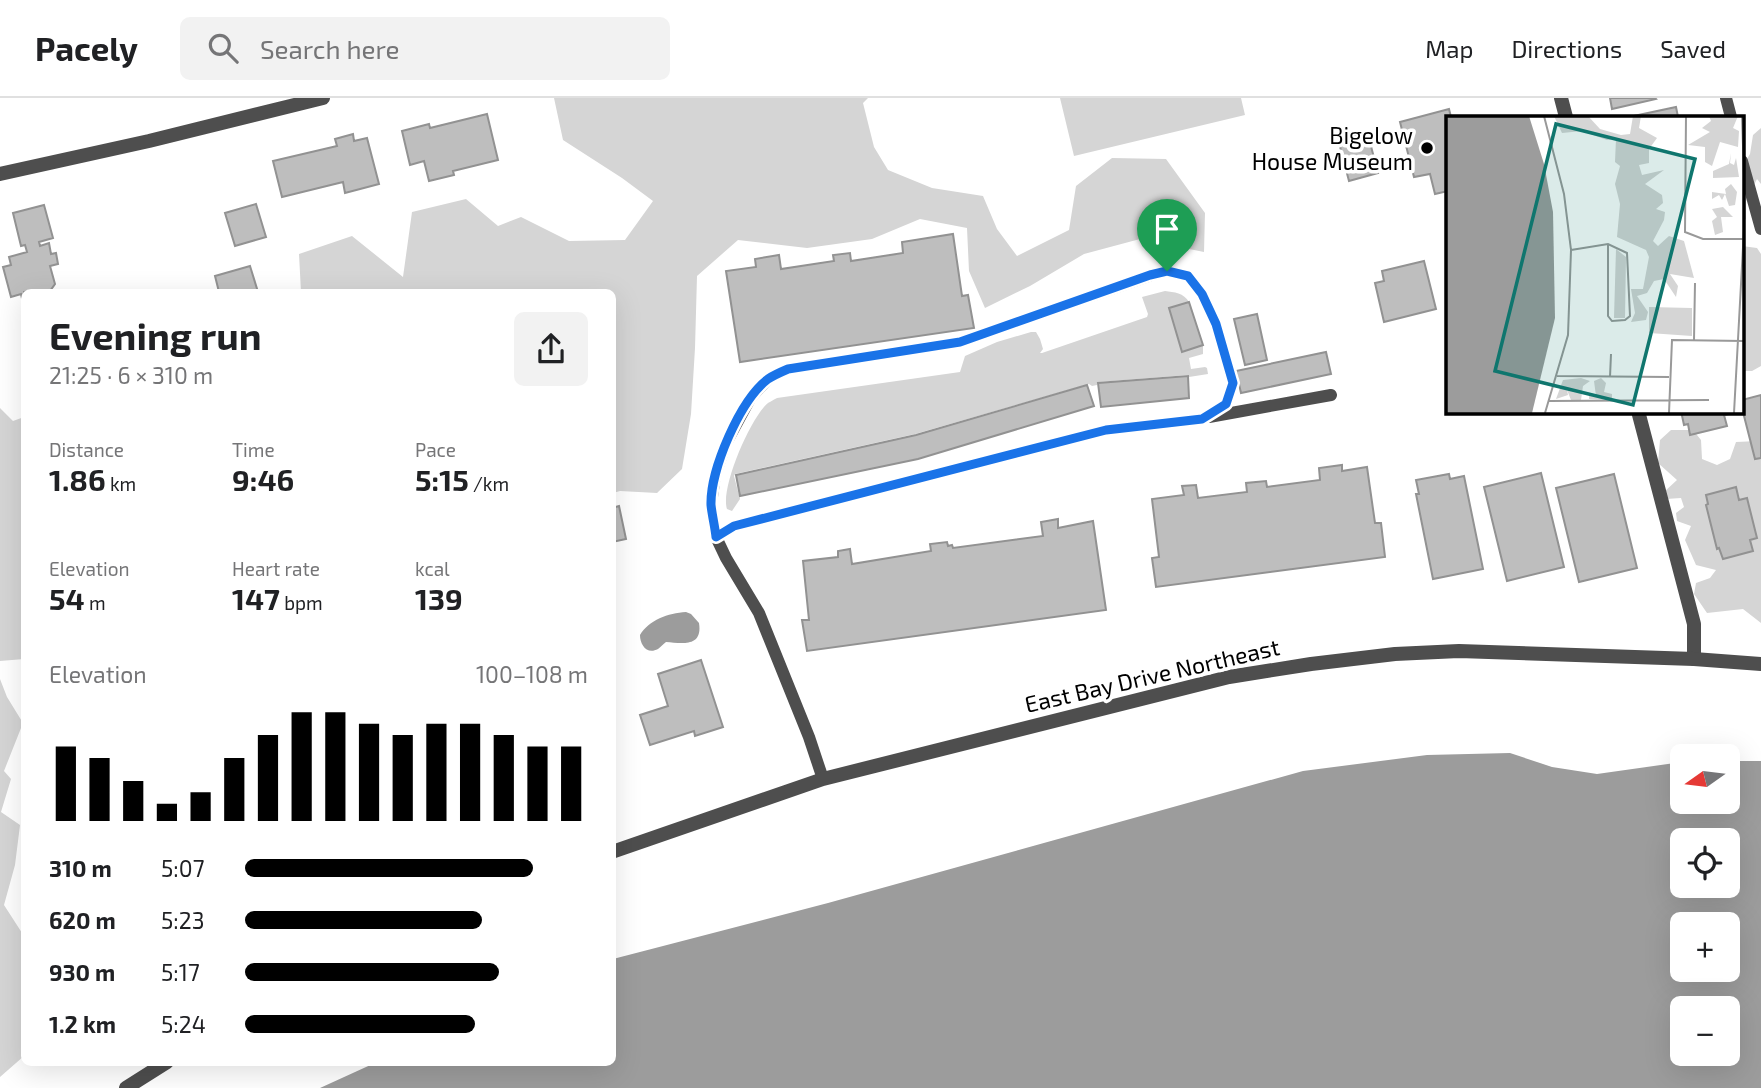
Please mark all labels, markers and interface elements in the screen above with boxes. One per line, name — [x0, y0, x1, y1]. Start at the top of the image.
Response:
search box — [180, 17, 670, 80]
text: Pacely — [35, 28, 138, 68]
icon: search — [204, 29, 242, 67]
text: Search here — [260, 33, 400, 64]
text: Map — [1425, 34, 1473, 63]
text: Directions — [1511, 34, 1622, 63]
text: Saved — [1660, 34, 1726, 63]
inset map — [1446, 116, 1744, 413]
place label: Bigelow House Museum — [1252, 121, 1413, 175]
marker: Bigelow House Museum — [1419, 140, 1435, 156]
pin — [1137, 199, 1197, 271]
icon: arrive — [1148, 210, 1186, 248]
text: Evening run — [49, 312, 262, 358]
button: share — [514, 312, 588, 386]
text: 21:25 · 6 × 310 m — [49, 361, 213, 389]
text: Distance — [49, 438, 124, 461]
text: Time — [232, 438, 275, 461]
text: Pace — [415, 438, 456, 461]
text: 1.86 — [49, 461, 106, 497]
text: 9:46 — [232, 461, 294, 497]
text: 5:15 — [415, 461, 469, 497]
text: km — [106, 472, 136, 495]
text: /km — [469, 472, 509, 495]
text: Elevation — [49, 557, 130, 580]
text: Heart rate — [232, 557, 320, 580]
text: kcal — [415, 557, 450, 580]
text: 54 — [49, 580, 85, 616]
text: 147 — [232, 580, 280, 616]
text: 139 — [415, 580, 463, 616]
text: m — [85, 591, 106, 614]
text: bpm — [280, 591, 323, 614]
street label: East Bay Drive Northeast — [1022, 632, 1282, 718]
text: Elevation — [49, 660, 147, 688]
text: 100–108 m — [476, 660, 588, 688]
north arrow — [1670, 744, 1740, 814]
map controls — [1670, 744, 1740, 1066]
button: locate — [1670, 828, 1740, 898]
text: 310 m — [49, 854, 112, 882]
text: 5:07 — [161, 854, 204, 882]
text: 620 m — [49, 906, 116, 934]
text: 5:23 — [161, 906, 204, 934]
button: + — [1670, 912, 1740, 982]
text: 930 m — [49, 958, 115, 986]
text: 5:17 — [161, 958, 200, 986]
button: − — [1670, 996, 1740, 1066]
text: 1.2 km — [49, 1010, 116, 1038]
text: 5:24 — [161, 1010, 206, 1038]

